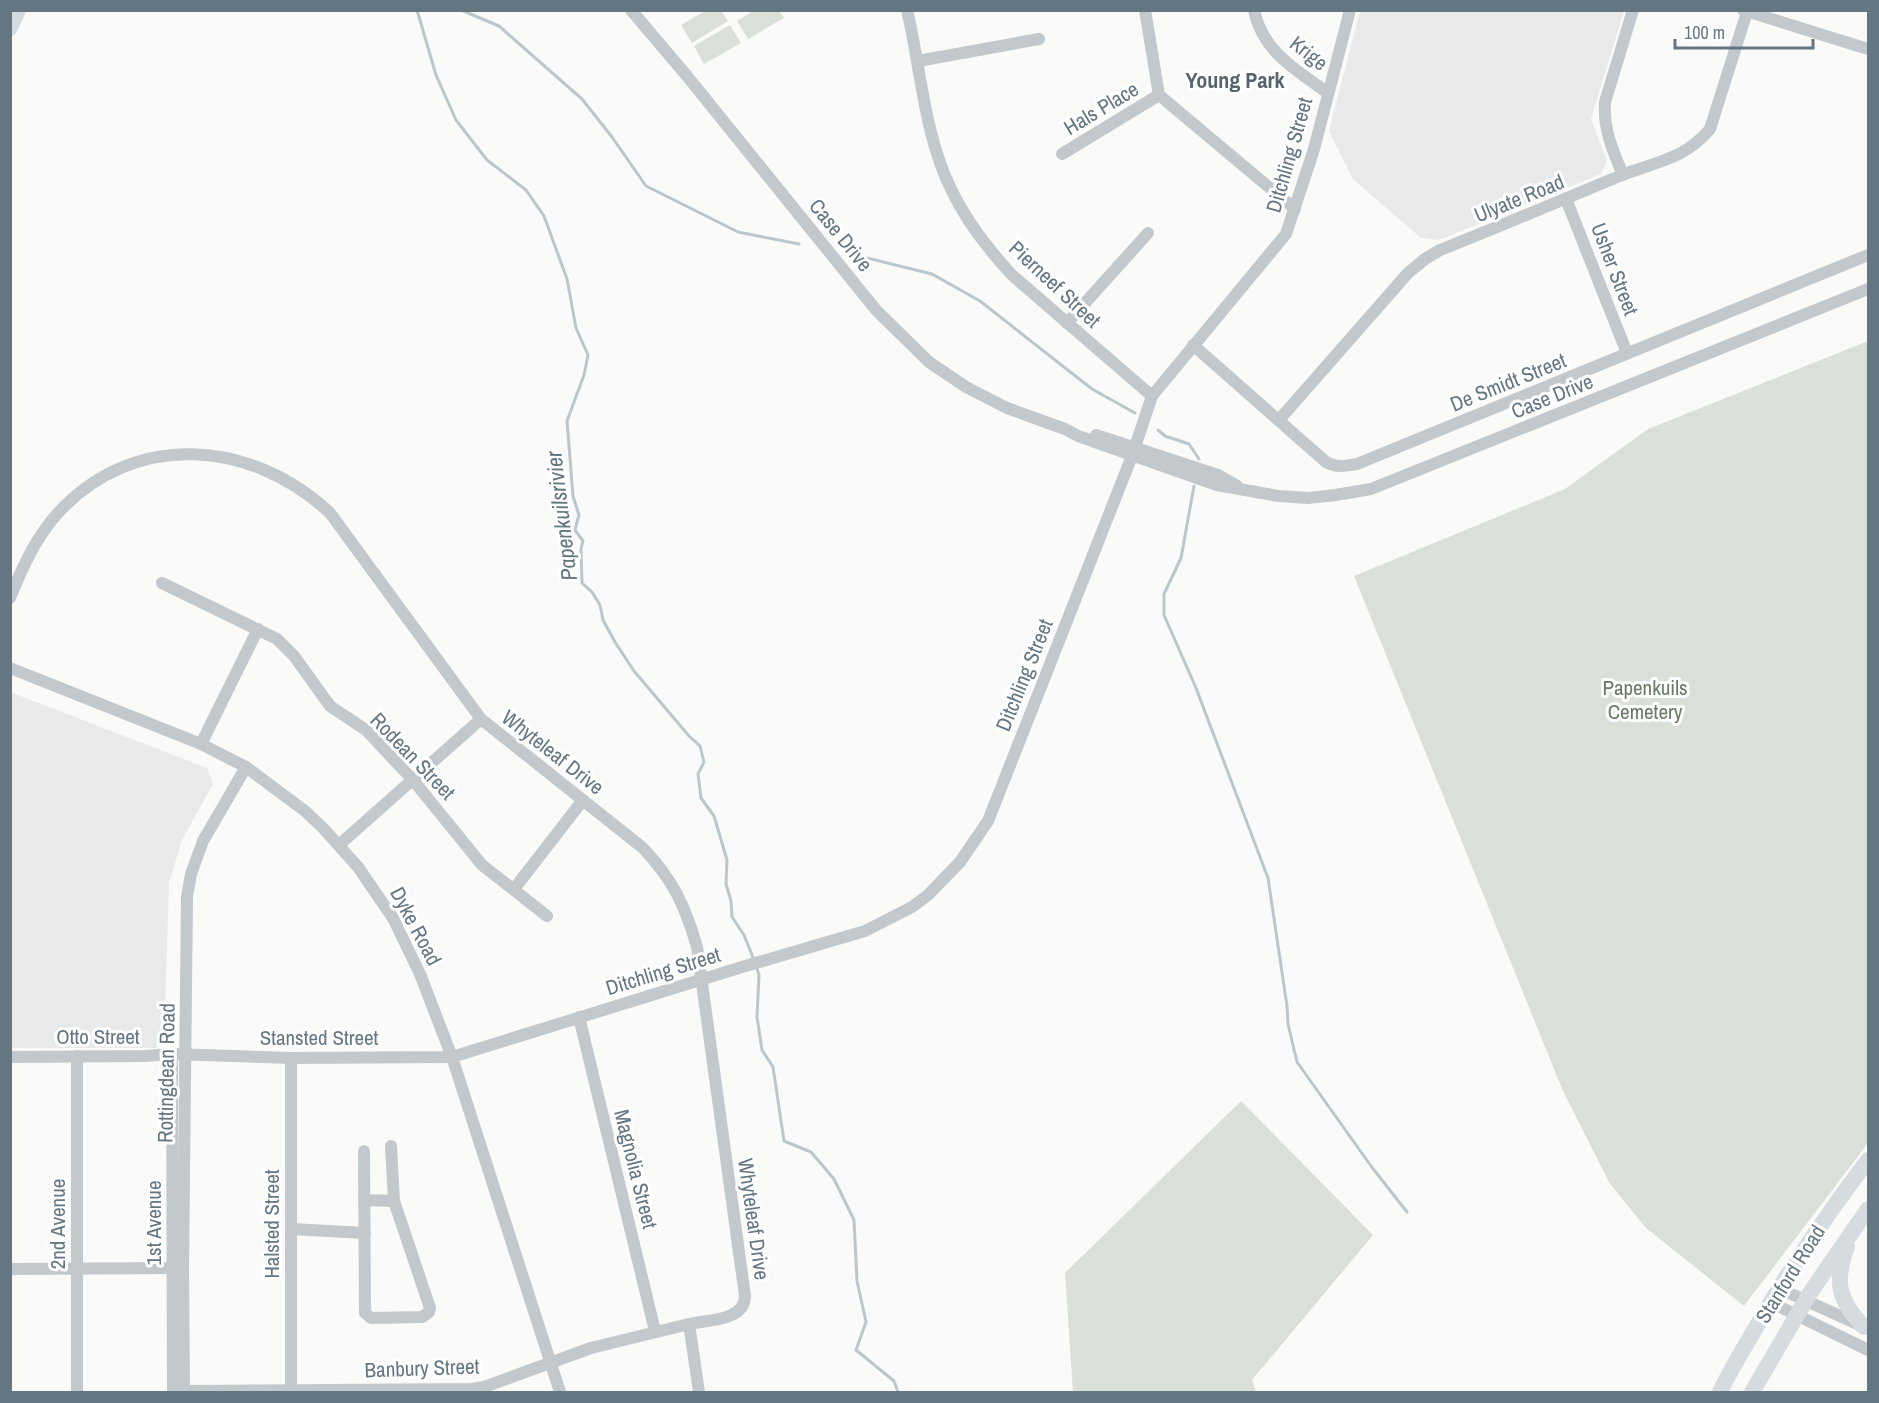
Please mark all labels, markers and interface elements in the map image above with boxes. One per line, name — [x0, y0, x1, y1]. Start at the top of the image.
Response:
scale bar — [1675, 12, 1813, 50]
text: 100 m — [1684, 20, 1725, 45]
street label: Krige — [1284, 29, 1334, 77]
district label: Young Park — [1186, 65, 1285, 95]
street label: Hals Place — [1058, 74, 1144, 142]
street label: Ditchling Street — [1259, 94, 1319, 216]
street label: Ulyate Road — [1470, 167, 1568, 229]
street label: Case Drive — [803, 192, 879, 278]
street label: Usher Street — [1584, 219, 1646, 320]
street label: Pierneef Street — [1003, 234, 1107, 334]
street label: De Smidt Street — [1446, 346, 1570, 418]
street label: Case Drive — [1507, 366, 1597, 426]
water label: Papenkuilsrivier — [538, 449, 584, 583]
street label: Ditchling Street — [988, 614, 1060, 735]
park label: Papenkuils Cemetery — [1602, 673, 1688, 726]
street label: Whyteleaf Drive — [496, 703, 610, 801]
street label: Rodean Street — [364, 706, 462, 806]
street label: Dyke Road — [383, 882, 449, 970]
street label: Ditchling Street — [602, 940, 724, 1002]
street label: Rottingdean Road — [150, 1003, 182, 1143]
street label: Otto Street — [56, 1022, 140, 1051]
street label: Stansted Street — [260, 1023, 379, 1052]
street label: Magnolia Street — [607, 1107, 665, 1232]
street label: Whyteleaf Drive — [731, 1156, 777, 1282]
street label: Halsted Street — [257, 1169, 286, 1279]
street label: 2nd Avenue — [43, 1179, 72, 1269]
street label: 1st Avenue — [139, 1181, 168, 1265]
street label: Stanford Road — [1748, 1219, 1832, 1329]
street label: Banbury Street — [364, 1351, 480, 1384]

